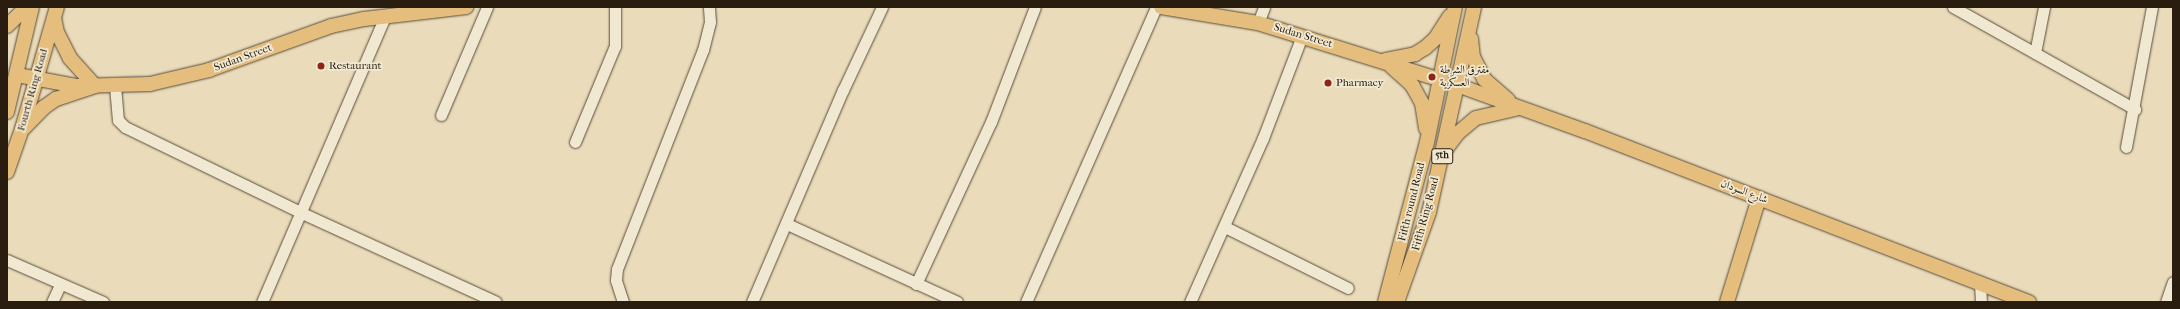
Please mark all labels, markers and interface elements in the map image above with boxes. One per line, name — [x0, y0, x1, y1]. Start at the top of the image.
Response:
street label: Sudan Street — [1272, 21, 1334, 51]
street label: Sudan Street — [212, 41, 274, 75]
street label: Fourth Ring Road — [15, 47, 51, 133]
place label: Restaurant — [329, 59, 382, 73]
marker: Restaurant — [316, 61, 326, 71]
place label: مفترق الشرطة العسكرية — [1440, 64, 1489, 90]
marker: مفترق الشرطة العسكرية — [1427, 72, 1437, 82]
place label: Pharmacy — [1336, 76, 1383, 90]
marker: Pharmacy — [1323, 78, 1333, 88]
road number: 5th — [1431, 148, 1453, 164]
street label: Fifth round Road — [1396, 161, 1428, 243]
street label: Fifth Ring Road — [1410, 176, 1442, 252]
street label: شارع السودان — [1719, 177, 1769, 207]

